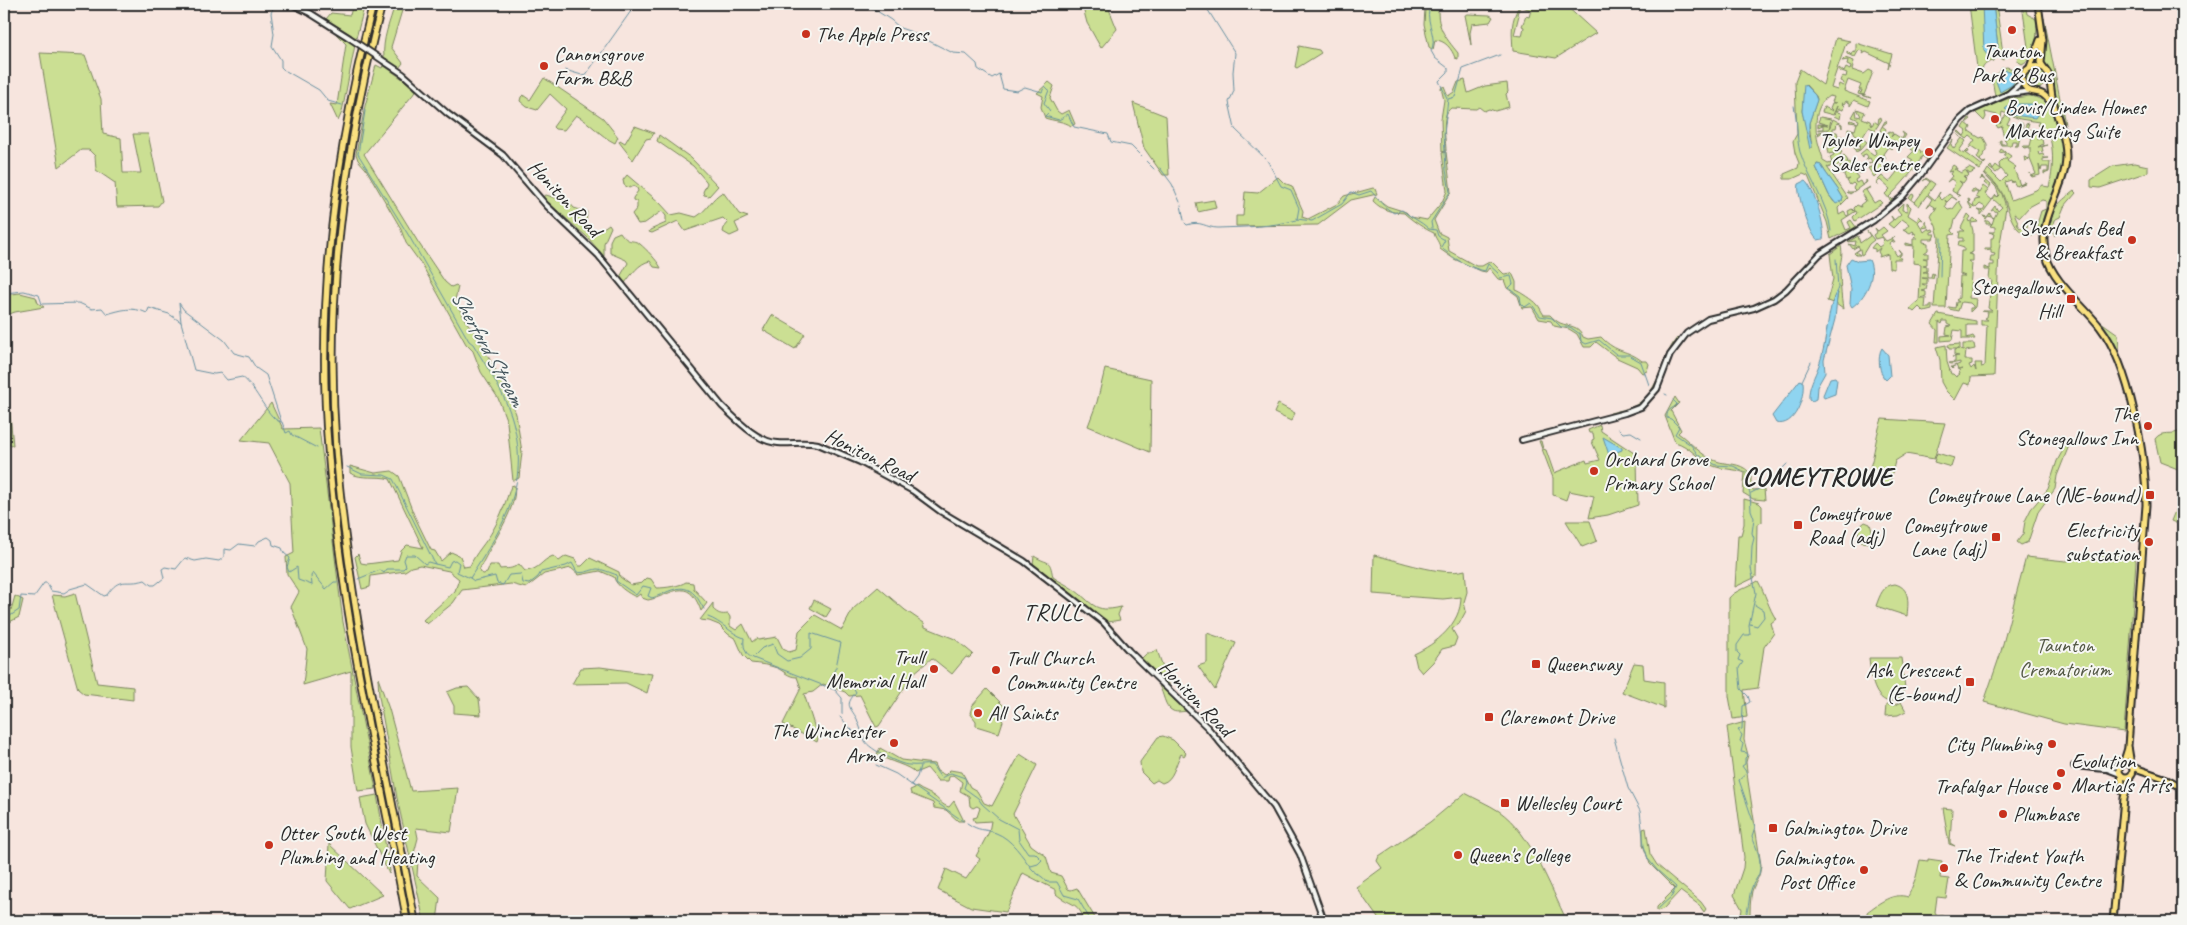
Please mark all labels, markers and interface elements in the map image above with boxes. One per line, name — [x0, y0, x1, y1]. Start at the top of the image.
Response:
place label: The Apple Press — [816, 21, 930, 47]
marker: Taunton Park & Bus — [2006, 24, 2018, 36]
marker: The Apple Press — [800, 28, 812, 40]
place label: Taunton Park & Bus — [1971, 38, 2054, 88]
place label: Canonsgrove Farm B&B — [554, 41, 645, 91]
marker: Canonsgrove Farm B&B — [538, 60, 550, 72]
place label: Bovis/Linden Homes Marketing Suite — [2005, 94, 2147, 144]
marker: Bovis/Linden Homes Marketing Suite — [1989, 113, 2001, 125]
place label: Taylor Wimpey Sales Centre — [1819, 127, 1921, 177]
marker: Taylor Wimpey Sales Centre — [1923, 146, 1935, 158]
street label: Honiton Road — [523, 154, 610, 245]
place label: Sherlands Bed & Breakfast — [2019, 215, 2126, 265]
marker: Sherlands Bed & Breakfast — [2126, 234, 2138, 246]
place label: Stonegallows Hill — [1971, 274, 2064, 324]
water label: Sherford Stream — [445, 286, 533, 413]
marker: Stonegallows Hill — [2065, 293, 2077, 305]
place label: The Stonegallows Inn — [2016, 401, 2140, 451]
marker: The Stonegallows Inn — [2142, 420, 2154, 432]
street label: Honiton Road — [821, 422, 923, 490]
place label: Orchard Grove Primary School — [1604, 446, 1715, 496]
district label: COMEYTROWE — [1743, 460, 1897, 493]
marker: Orchard Grove Primary School — [1588, 465, 1600, 477]
place label: Comeytrowe Lane (NE-bound) — [1927, 482, 2141, 508]
marker: Comeytrowe Lane (NE-bound) — [2144, 489, 2156, 501]
place label: Comeytrowe Road (adj) — [1808, 500, 1893, 550]
place label: Comeytrowe Lane (adj) — [1903, 512, 1988, 562]
place label: Electricity substation — [2065, 517, 2141, 567]
marker: Comeytrowe Road (adj) — [1792, 519, 1804, 531]
marker: Comeytrowe Lane (adj) — [1990, 531, 2002, 543]
marker: Electricity substation — [2143, 536, 2155, 548]
district label: TRULL — [1023, 597, 1083, 627]
park label: Taunton Crematorium — [2019, 632, 2112, 682]
place label: Trull Memorial Hall — [826, 644, 927, 694]
place label: Trull Church Community Centre — [1006, 645, 1137, 695]
place label: Queensway — [1546, 651, 1623, 677]
street label: Honiton Road — [1153, 654, 1242, 744]
place label: Ash Crescent (E-bound) — [1866, 657, 1962, 707]
marker: Queensway — [1530, 658, 1542, 670]
marker: Trull Memorial Hall — [928, 663, 940, 675]
marker: Trull Church Community Centre — [990, 664, 1002, 676]
marker: Ash Crescent (E-bound) — [1964, 676, 1976, 688]
place label: All Saints — [988, 700, 1059, 726]
place label: Claremont Drive — [1499, 704, 1616, 730]
marker: All Saints — [972, 707, 984, 719]
marker: Claremont Drive — [1483, 711, 1495, 723]
place label: The Winchester Arms — [771, 718, 886, 768]
place label: City Plumbing — [1946, 731, 2044, 757]
marker: The Winchester Arms — [888, 737, 900, 749]
marker: City Plumbing — [2046, 738, 2058, 750]
place label: Evolution Martials Arts — [2071, 748, 2172, 798]
marker: Evolution Martials Arts — [2055, 767, 2067, 779]
place label: Trafalgar House — [1935, 773, 2048, 799]
marker: Trafalgar House — [2051, 780, 2063, 792]
place label: Wellesley Court — [1515, 790, 1623, 816]
marker: Wellesley Court — [1499, 797, 1511, 809]
place label: Plumbase — [2013, 801, 2080, 827]
marker: Plumbase — [1997, 808, 2009, 820]
place label: Galmington Drive — [1783, 815, 1907, 841]
place label: Otter South West Plumbing and Heating — [279, 820, 436, 870]
marker: Galmington Drive — [1767, 822, 1779, 834]
marker: Otter South West Plumbing and Heating — [263, 839, 275, 851]
place label: Queen's College — [1468, 842, 1571, 868]
place label: The Trident Youth & Community Centre — [1954, 843, 2102, 893]
place label: Galmington Post Office — [1774, 845, 1856, 895]
marker: Queen's College — [1452, 849, 1464, 861]
marker: The Trident Youth & Community Centre — [1938, 862, 1950, 874]
marker: Galmington Post Office — [1858, 864, 1870, 876]

